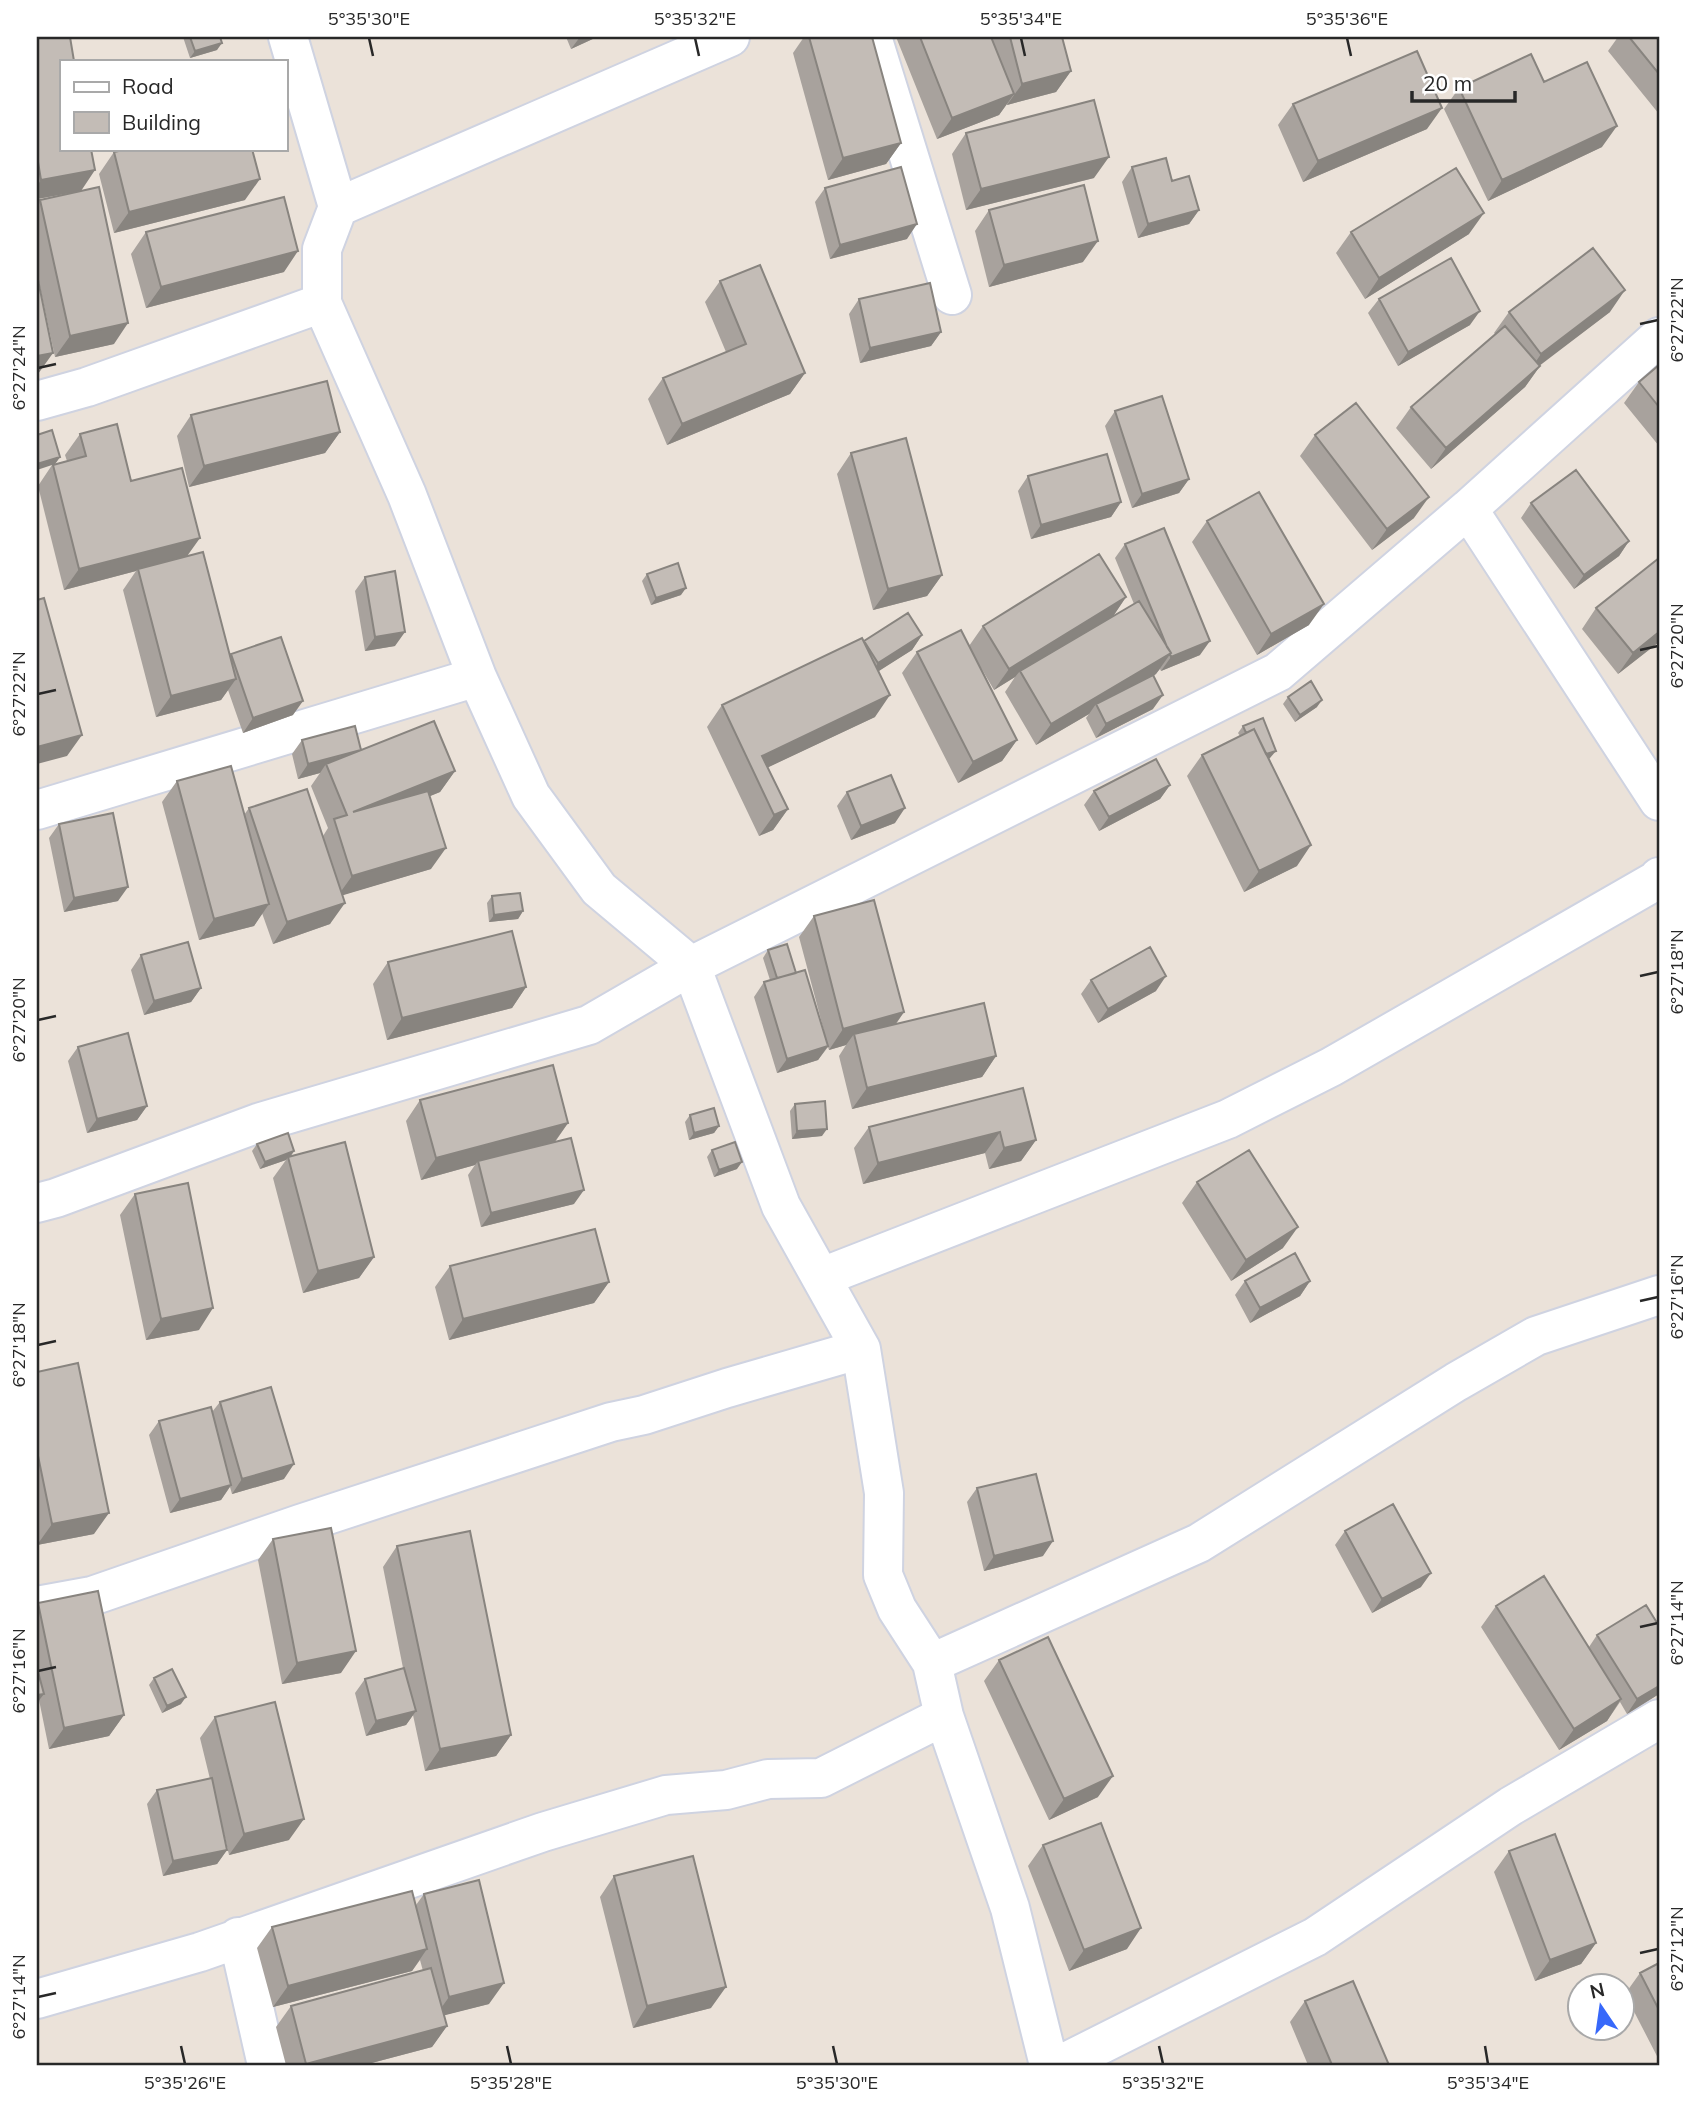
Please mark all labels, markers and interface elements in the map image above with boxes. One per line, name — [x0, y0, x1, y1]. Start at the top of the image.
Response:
text: 5°35'30"E — [328, 7, 410, 30]
text: 5°35'32"E — [654, 7, 736, 30]
text: 5°35'34"E — [980, 7, 1062, 30]
text: 5°35'36"E — [1306, 7, 1388, 30]
legend — [60, 60, 287, 150]
scale bar — [1412, 60, 1516, 104]
text: 20 m — [1423, 70, 1472, 96]
text: Road — [122, 73, 173, 99]
text: Building — [122, 109, 201, 135]
text: 6°27'22"N — [1665, 277, 1688, 363]
text: 6°27'24"N — [7, 325, 30, 411]
text: 6°27'20"N — [1665, 603, 1688, 689]
text: 6°27'22"N — [7, 651, 30, 737]
text: 6°27'18"N — [1665, 929, 1688, 1015]
text: 6°27'20"N — [7, 977, 30, 1063]
text: 6°27'16"N — [1665, 1254, 1688, 1340]
text: 6°27'18"N — [7, 1302, 30, 1388]
text: 6°27'14"N — [1665, 1580, 1688, 1666]
text: 6°27'16"N — [7, 1628, 30, 1714]
text: 6°27'12"N — [1665, 1906, 1688, 1992]
text: 6°27'14"N — [7, 1954, 30, 2040]
north arrow — [1566, 1972, 1636, 2042]
text: N — [1587, 1977, 1607, 2004]
text: 5°35'26"E — [144, 2071, 226, 2094]
text: 5°35'28"E — [470, 2071, 552, 2094]
text: 5°35'30"E — [796, 2071, 878, 2094]
text: 5°35'32"E — [1122, 2071, 1204, 2094]
text: 5°35'34"E — [1447, 2071, 1529, 2094]

